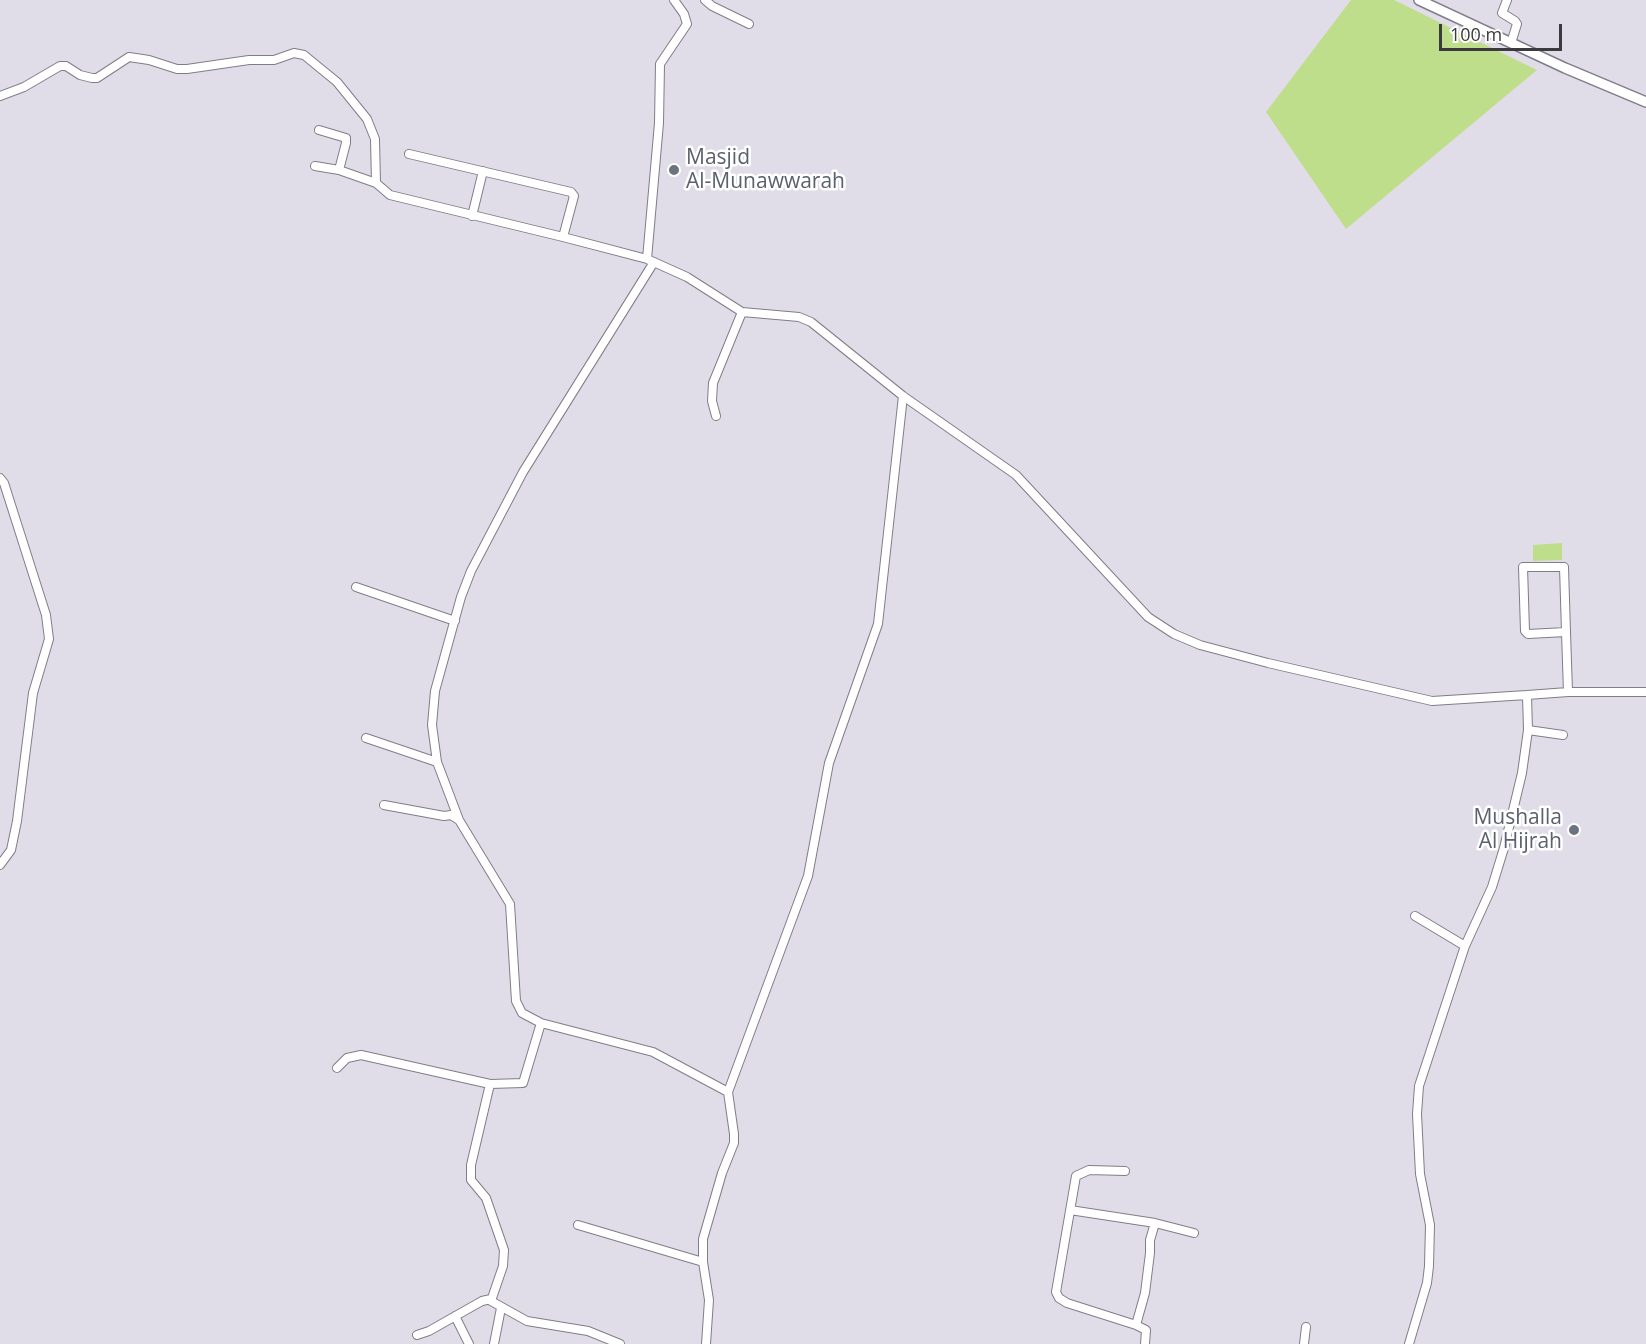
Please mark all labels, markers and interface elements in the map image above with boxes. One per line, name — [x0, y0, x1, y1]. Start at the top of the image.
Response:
scale bar — [1442, 12, 1565, 50]
text: 100 m — [1450, 22, 1502, 46]
place label: Masjid Al-Munawwarah — [686, 145, 845, 195]
marker: Masjid Al-Munawwarah — [667, 163, 681, 177]
place label: Mushalla Al Hijrah — [1473, 805, 1562, 855]
marker: Mushalla Al Hijrah — [1567, 823, 1581, 837]

